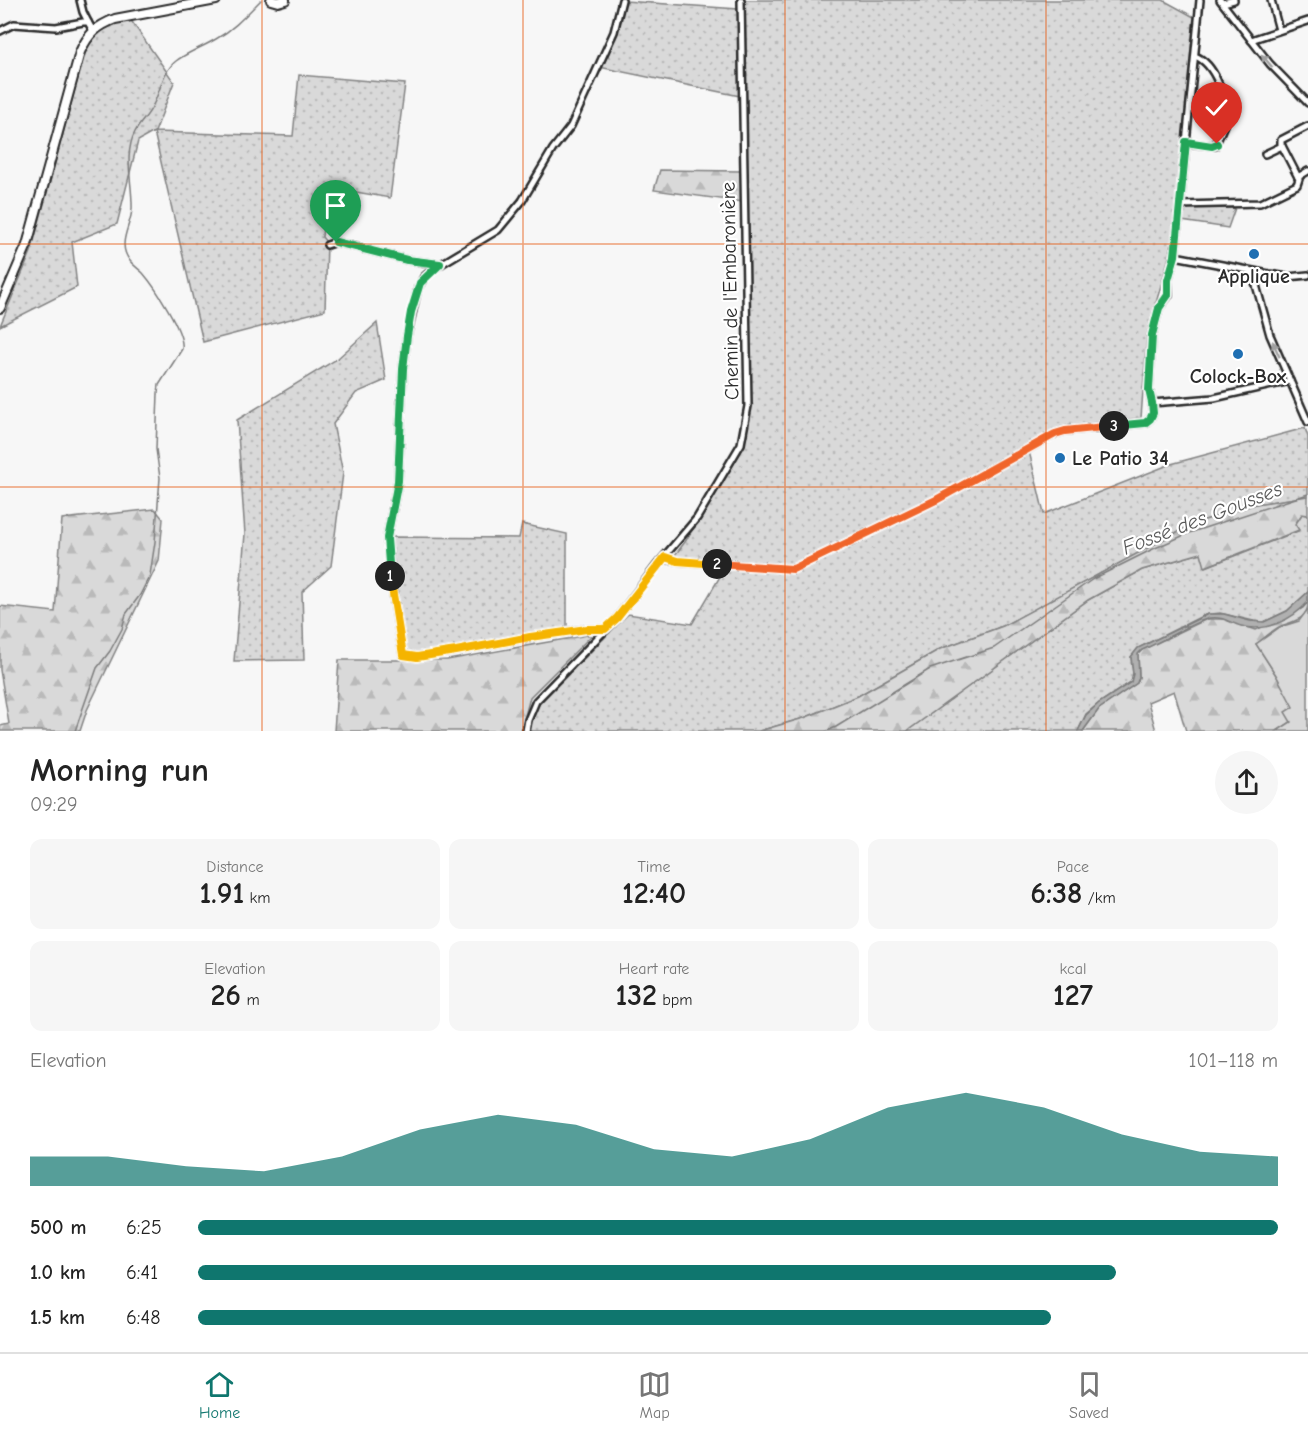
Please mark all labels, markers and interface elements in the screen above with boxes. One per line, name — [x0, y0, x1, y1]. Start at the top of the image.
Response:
one-way arrow — [1261, 53, 1274, 69]
pin — [1191, 82, 1242, 144]
icon: check — [1200, 91, 1233, 124]
pin — [310, 180, 361, 242]
street label: Chemin de l'Embaronière — [717, 182, 743, 400]
icon: arrive — [319, 189, 352, 222]
marker: Applique — [1247, 247, 1261, 261]
place label: Applique — [1218, 265, 1290, 288]
one-way arrow — [1271, 340, 1281, 358]
marker: Colock-Box — [1231, 347, 1245, 361]
place label: Colock-Box — [1190, 365, 1286, 388]
pin: 3 — [1099, 411, 1129, 441]
text: 3 — [1110, 417, 1118, 435]
place label: Le Patio 34 — [1072, 447, 1169, 470]
marker: Le Patio 34 — [1053, 451, 1067, 465]
water label: Fossé des Gousses — [1119, 476, 1286, 560]
pin: 2 — [702, 549, 732, 579]
text: 2 — [713, 555, 721, 573]
pin: 1 — [375, 561, 405, 591]
text: 1 — [387, 567, 393, 585]
text: Morning run — [30, 751, 209, 789]
button: share — [1215, 751, 1278, 814]
text: 09:29 — [30, 793, 78, 816]
text: Distance — [206, 858, 264, 876]
text: Time — [637, 858, 671, 876]
text: Pace — [1057, 858, 1089, 876]
text: 1.91 — [199, 876, 244, 911]
text: 12:40 — [622, 876, 686, 911]
text: 6:38 — [1030, 876, 1082, 911]
text: km — [244, 889, 271, 907]
text: /km — [1082, 889, 1116, 907]
text: Elevation — [204, 960, 266, 978]
text: Heart rate — [619, 960, 689, 978]
text: kcal — [1060, 960, 1086, 978]
text: 26 — [210, 978, 241, 1013]
text: 132 — [615, 978, 657, 1013]
text: 127 — [1053, 978, 1093, 1013]
text: m — [241, 991, 260, 1009]
text: bpm — [657, 991, 693, 1009]
text: Elevation — [30, 1049, 107, 1072]
text: 101–118 m — [1189, 1049, 1278, 1072]
text: 500 m — [30, 1216, 87, 1239]
text: 6:25 — [126, 1216, 162, 1239]
text: 1.0 km — [30, 1261, 86, 1284]
text: 6:41 — [126, 1261, 158, 1284]
text: 1.5 km — [30, 1306, 85, 1329]
text: 6:48 — [126, 1306, 160, 1329]
tab: Home — [199, 1368, 240, 1422]
tab: Map — [638, 1368, 671, 1422]
tab: Saved — [1069, 1368, 1109, 1422]

